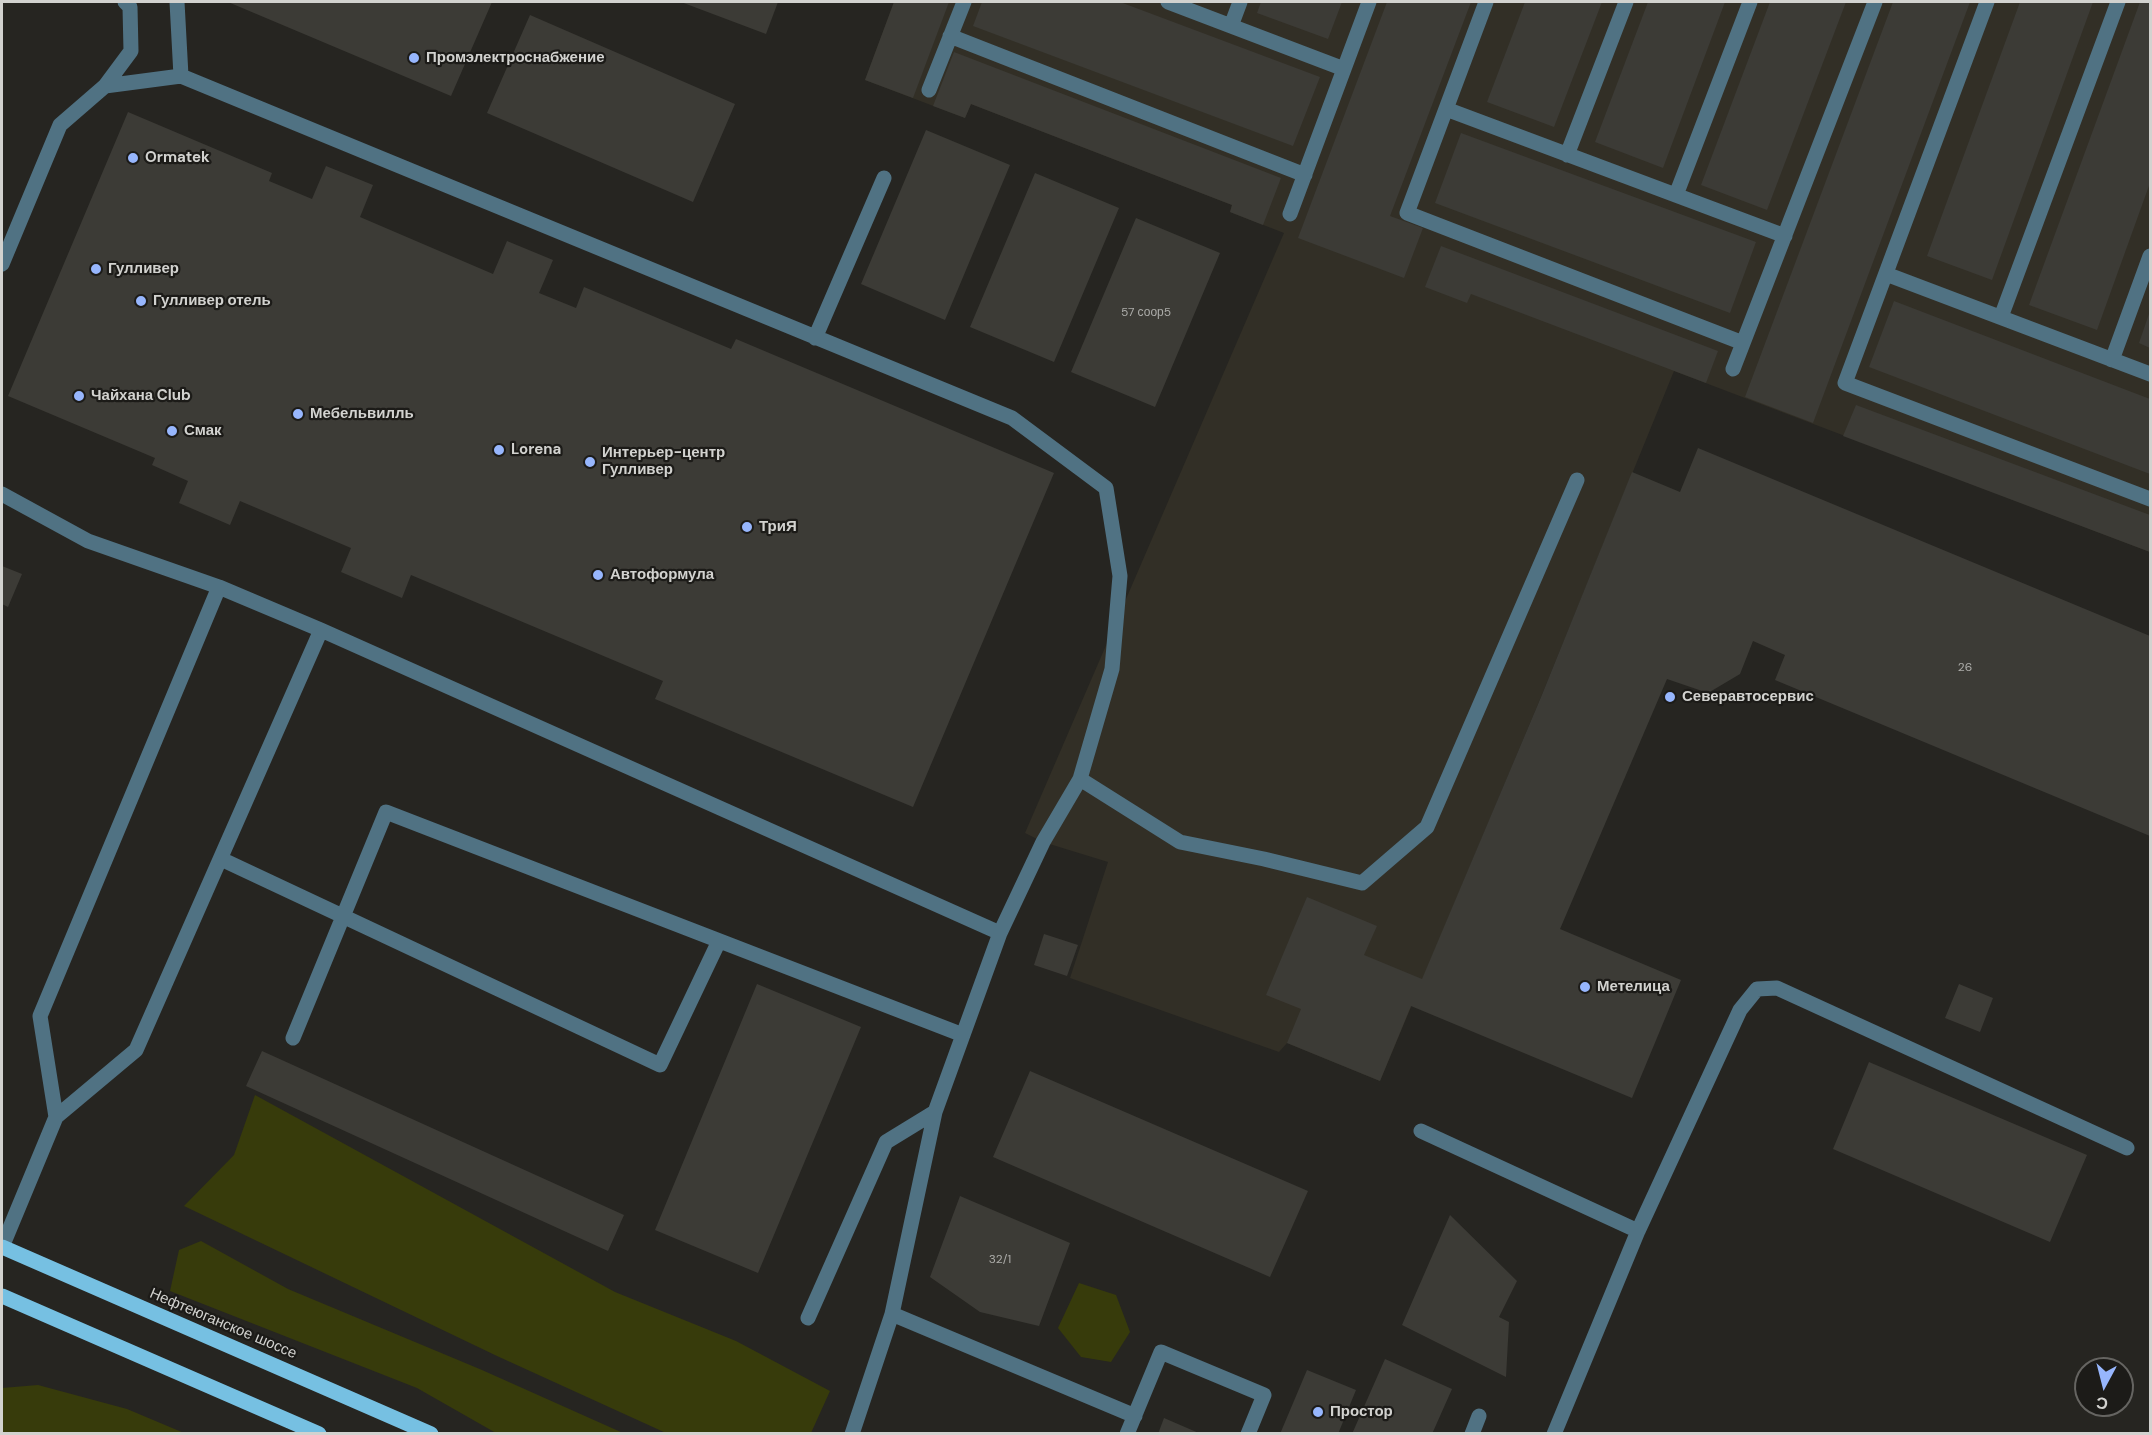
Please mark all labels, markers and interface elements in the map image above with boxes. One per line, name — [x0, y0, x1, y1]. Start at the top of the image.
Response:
place label: Промэлектроснабжение — [426, 49, 605, 67]
marker: Промэлектроснабжение — [407, 51, 421, 65]
place label: Ormatek — [145, 149, 210, 167]
marker: Ormatek — [126, 151, 140, 165]
place label: Гулливер — [108, 260, 179, 278]
marker: Гулливер — [89, 262, 103, 276]
place label: Гулливер отель — [153, 292, 271, 310]
marker: Гулливер отель — [134, 294, 148, 308]
house number: 57 соор5 — [1121, 306, 1171, 320]
place label: Чайхана Club — [91, 387, 191, 405]
marker: Чайхана Club — [72, 389, 86, 403]
place label: Мебельвилль — [310, 405, 414, 423]
marker: Мебельвилль — [291, 407, 305, 421]
place label: Смак — [184, 422, 222, 440]
marker: Смак — [165, 424, 179, 438]
place label: Lorena — [511, 441, 561, 459]
marker: Lorena — [492, 443, 506, 457]
place label: Интерьер-центр Гулливер — [602, 444, 725, 479]
marker: Интерьер-центр Гулливер — [583, 455, 597, 469]
place label: ТриЯ — [759, 518, 797, 536]
marker: ТриЯ — [740, 520, 754, 534]
place label: Автоформула — [610, 566, 714, 584]
marker: Автоформула — [591, 568, 605, 582]
house number: 26 — [1958, 661, 1972, 675]
place label: Северавтосервис — [1682, 688, 1814, 706]
marker: Северавтосервис — [1663, 690, 1677, 704]
place label: Метелица — [1597, 978, 1670, 996]
marker: Метелица — [1578, 980, 1592, 994]
house number: 32/1 — [989, 1253, 1011, 1267]
street label: Нефтеюганское шоссе — [147, 1285, 299, 1363]
north arrow — [2074, 1357, 2134, 1417]
text: С — [2095, 1392, 2109, 1415]
place label: Простор — [1330, 1403, 1393, 1421]
marker: Простор — [1311, 1405, 1325, 1419]

